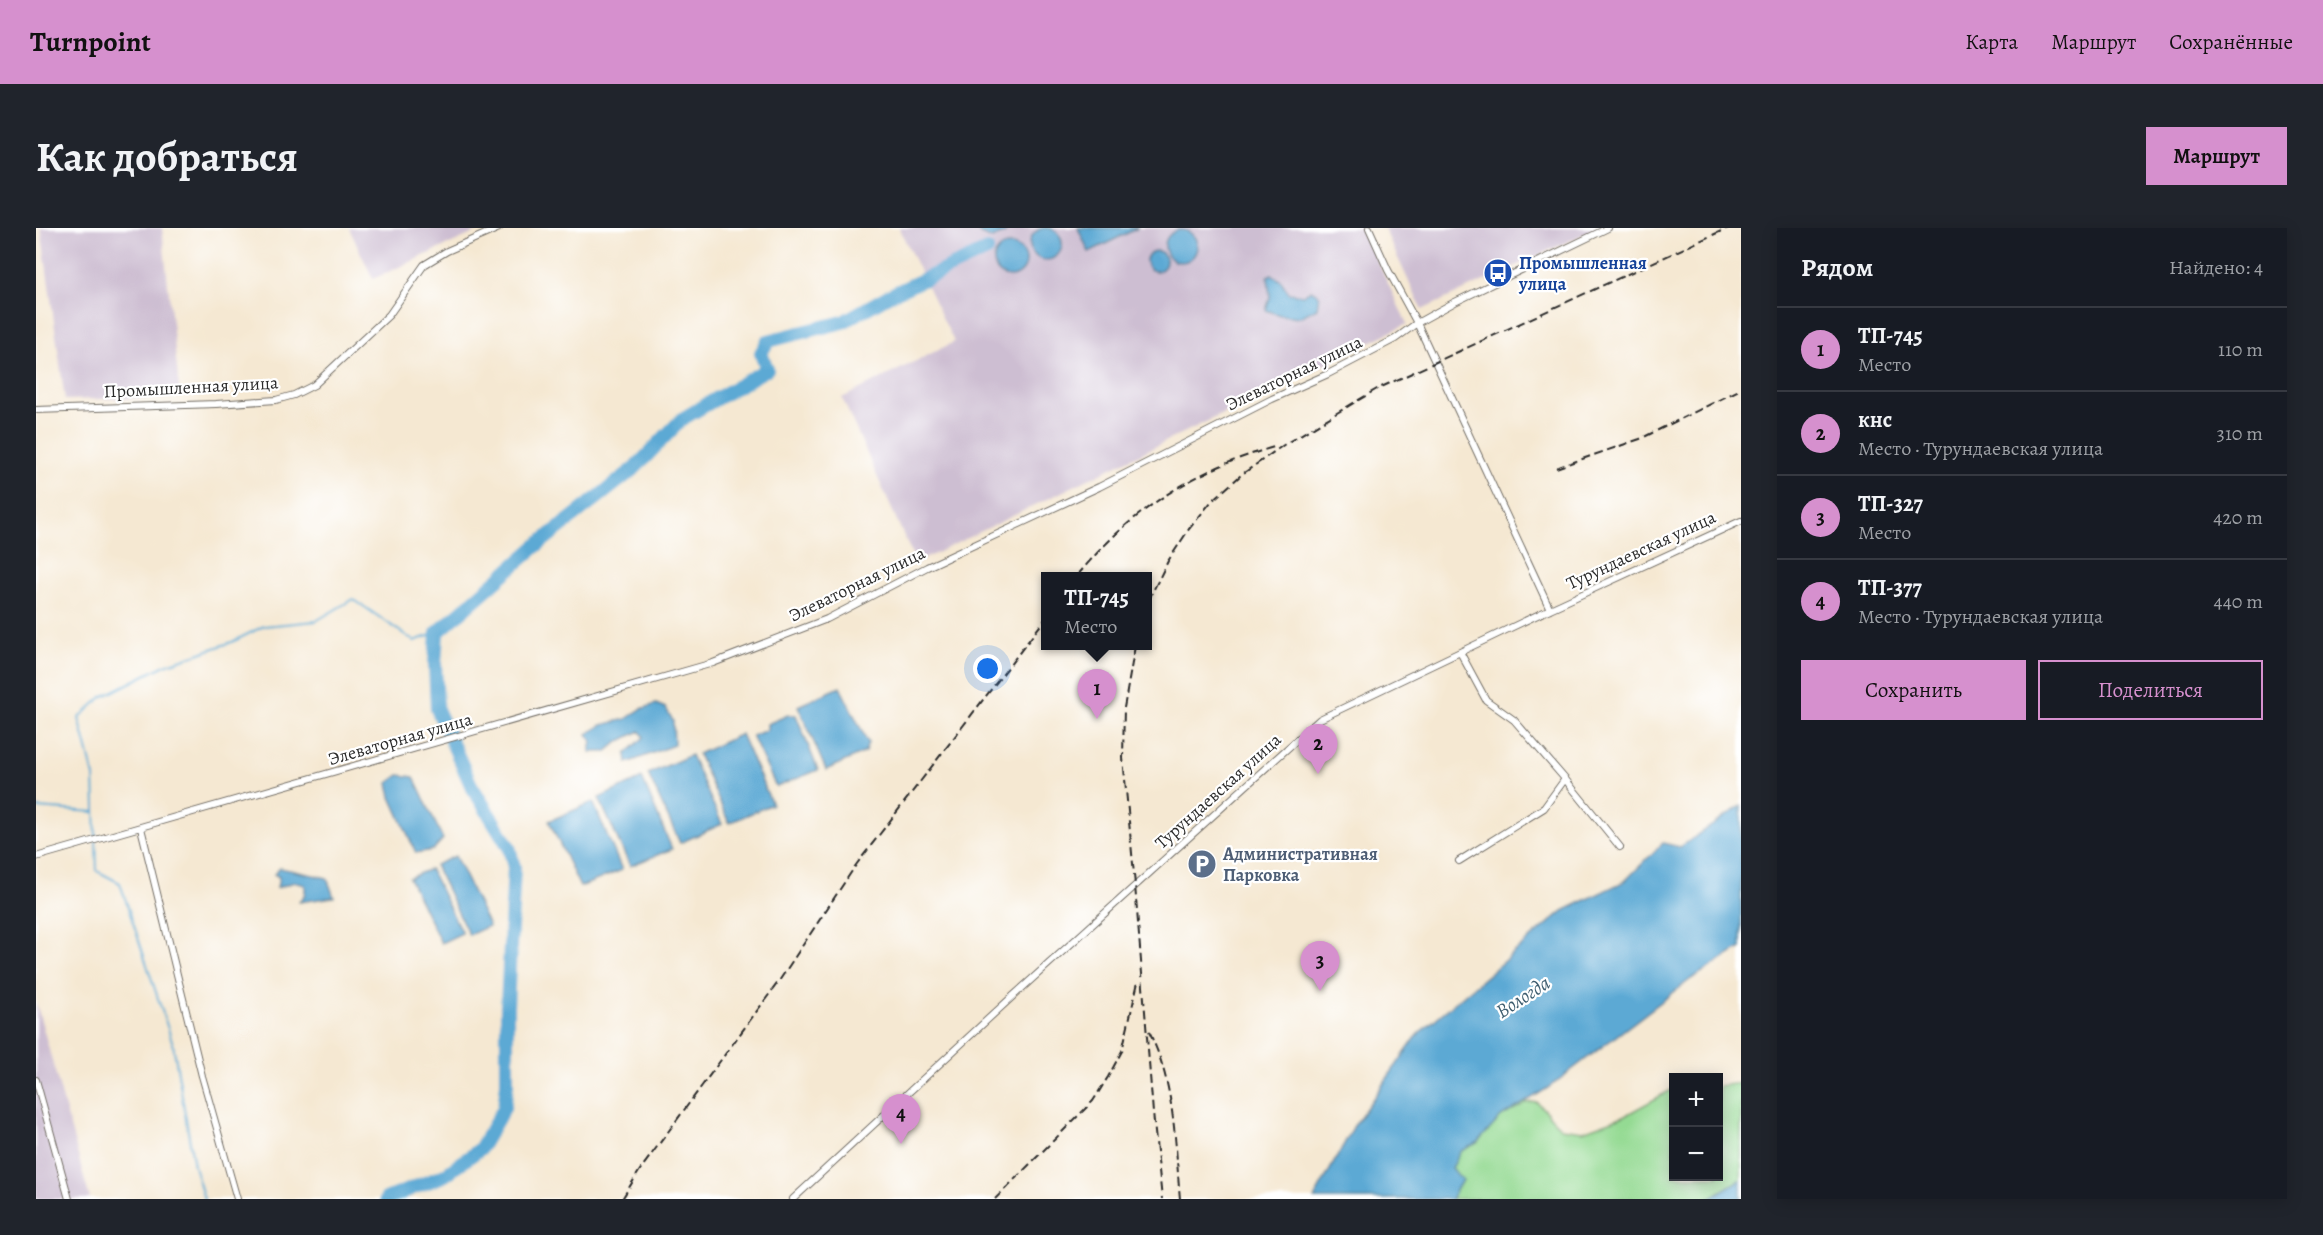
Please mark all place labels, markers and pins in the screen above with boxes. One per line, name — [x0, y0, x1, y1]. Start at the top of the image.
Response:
place label: Промышленная улица — [1518, 251, 1647, 296]
bus stop icon: Промышленная улица — [1482, 257, 1514, 289]
pin: 1 — [1078, 670, 1116, 719]
pin: 2 — [1298, 724, 1338, 774]
place label: Административная Парковка — [1222, 842, 1378, 887]
parking icon: Административная Парковка — [1186, 848, 1218, 880]
pin: 3 — [1300, 942, 1340, 991]
pin: 4 — [882, 1094, 920, 1144]

